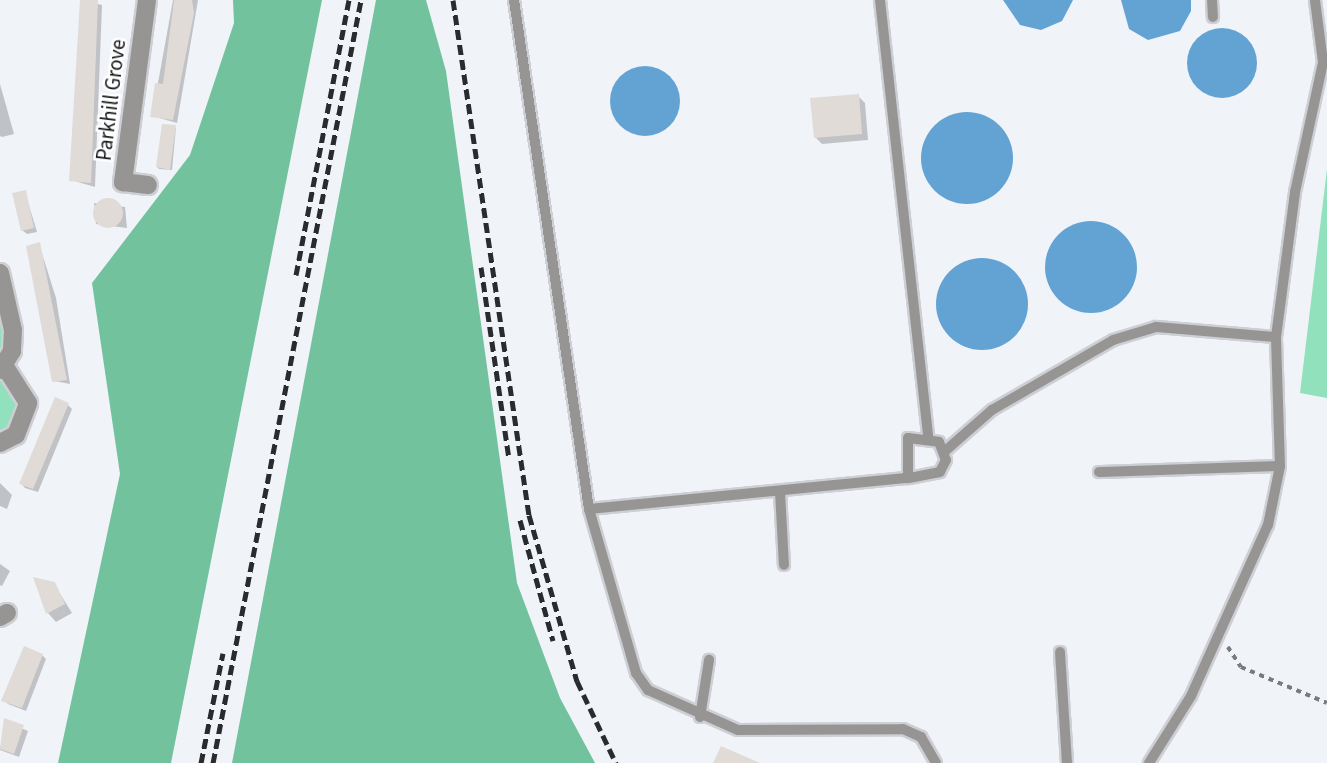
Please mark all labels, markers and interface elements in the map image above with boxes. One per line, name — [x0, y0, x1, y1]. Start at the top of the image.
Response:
street label: Parkhill Grove — [91, 38, 131, 162]

